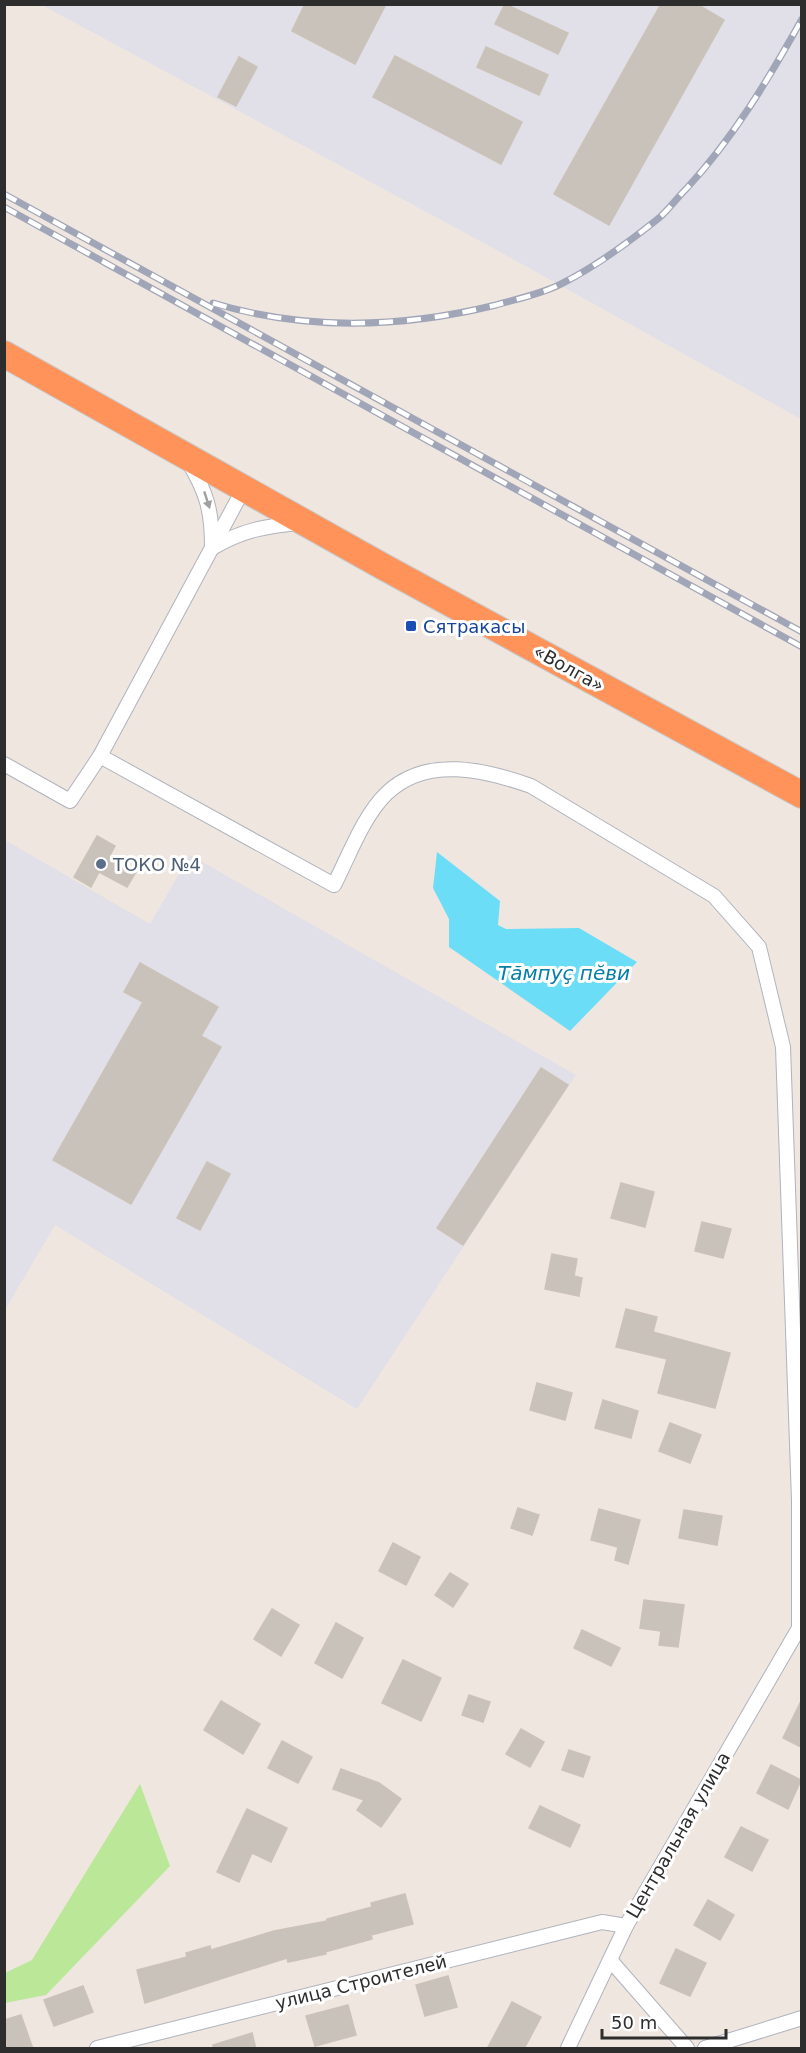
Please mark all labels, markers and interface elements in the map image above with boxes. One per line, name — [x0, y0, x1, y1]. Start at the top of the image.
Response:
one-way arrow — [203, 491, 212, 509]
place label: Сятракасы — [423, 616, 525, 637]
marker: Сятракасы — [404, 619, 418, 633]
street label: «Волга» — [530, 640, 608, 696]
place label: ТОКО №4 — [112, 854, 201, 875]
marker: ТОКО №4 — [94, 857, 108, 871]
water label: Тӑмпуҫ пӗви — [498, 961, 630, 985]
street label: Центральная улица — [622, 1748, 734, 1922]
street label: улица Строителей — [273, 1951, 449, 2013]
scale bar — [602, 2002, 726, 2040]
text: 50 m — [611, 2012, 657, 2033]

